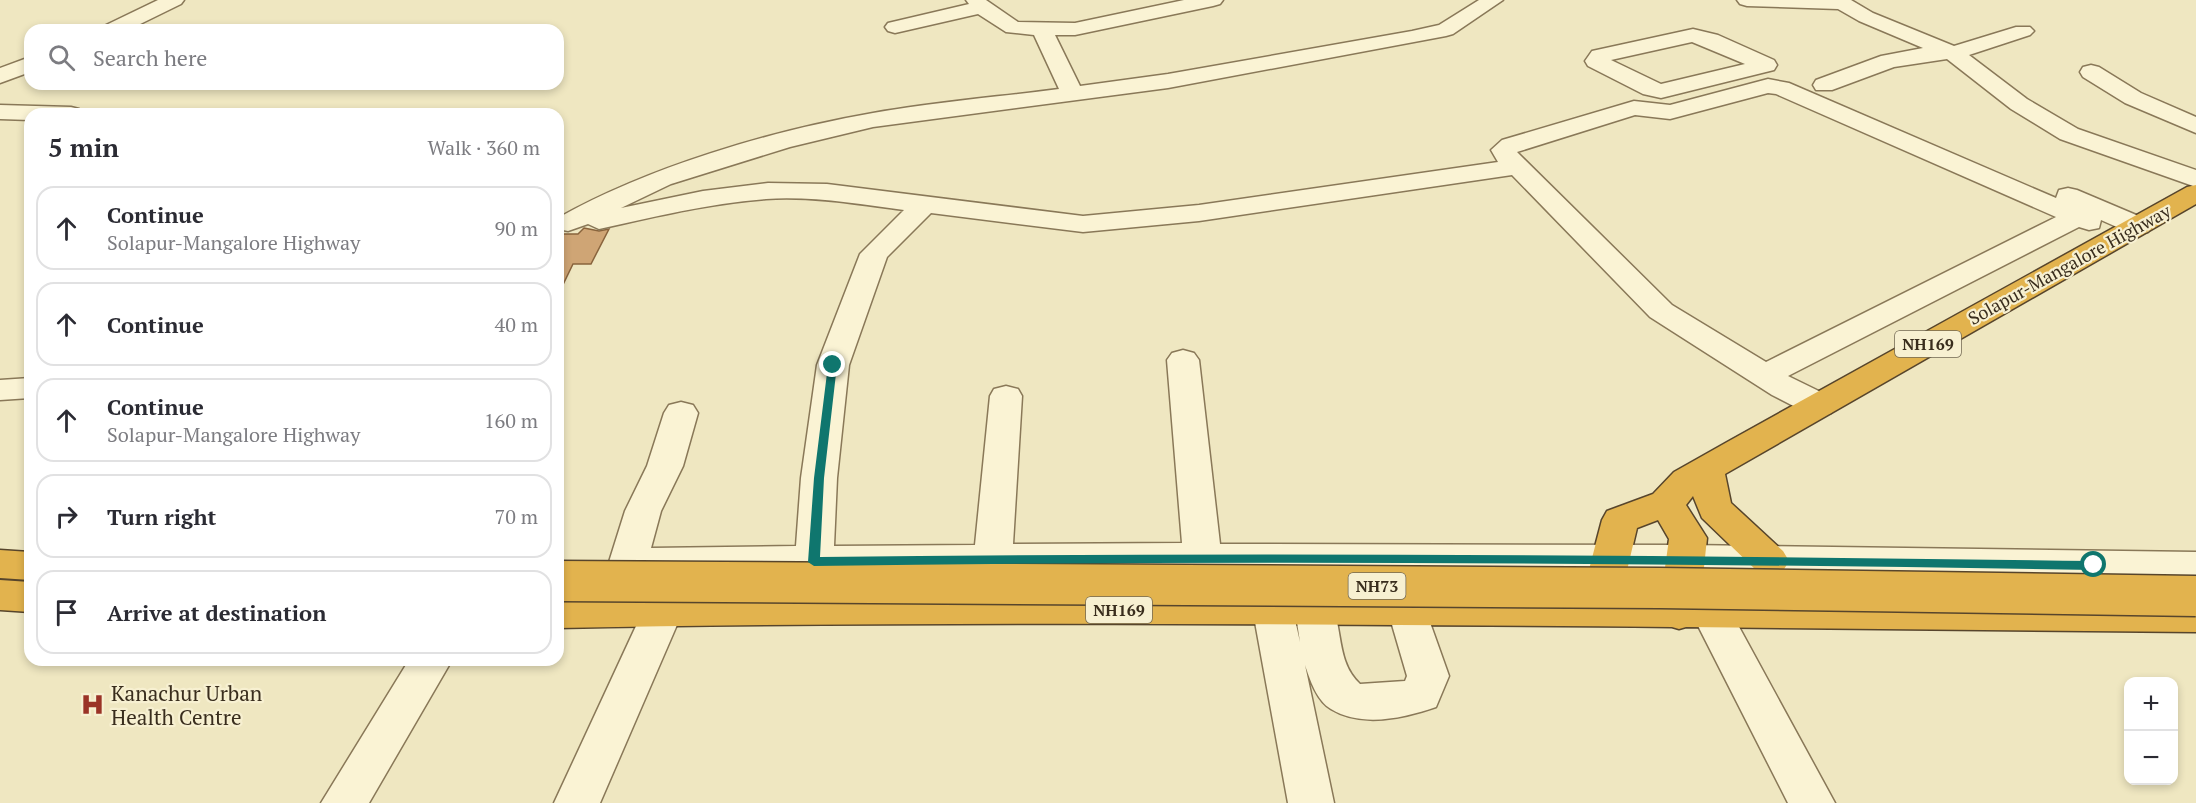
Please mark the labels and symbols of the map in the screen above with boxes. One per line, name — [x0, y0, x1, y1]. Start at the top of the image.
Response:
street label: Solapur-Mangalore Highway — [1963, 198, 2175, 330]
road number: NH169 — [1895, 331, 1961, 357]
route end — [819, 351, 845, 377]
route start — [2080, 551, 2106, 577]
road number: NH73 — [1348, 573, 1406, 599]
road number: NH169 — [1086, 597, 1152, 623]
place label: Kanachur Urban Health Centre — [111, 679, 263, 731]
hospital icon: Kanachur Urban Health Centre — [80, 692, 106, 718]

